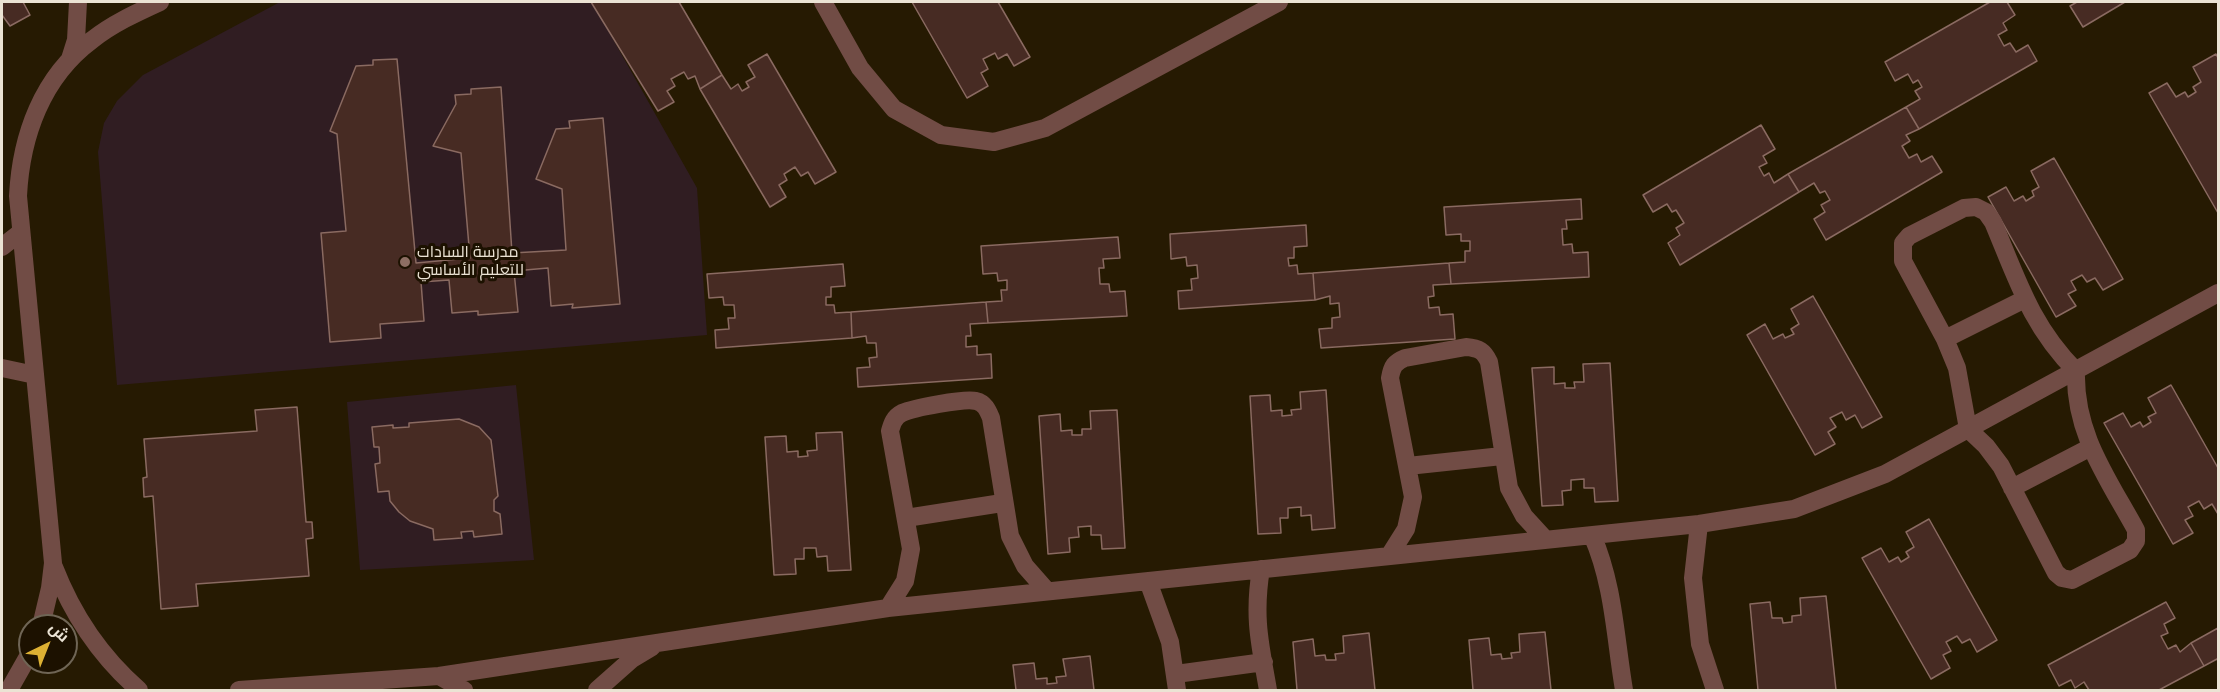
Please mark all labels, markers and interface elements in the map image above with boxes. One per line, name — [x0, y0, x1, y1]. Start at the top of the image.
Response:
place label: مدرسة السادات للتعليم الأساسي — [417, 243, 524, 281]
marker: مدرسة السادات للتعليم الأساسي — [398, 255, 412, 269]
north arrow — [18, 614, 78, 674]
text: ش — [45, 617, 74, 647]

